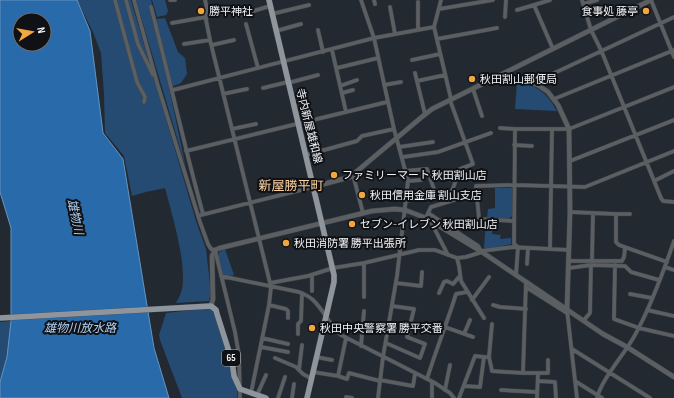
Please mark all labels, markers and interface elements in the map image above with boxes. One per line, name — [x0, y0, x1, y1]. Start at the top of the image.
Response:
place label: 勝平神社 — [209, 5, 253, 18]
place label: 食事処 藤亭 — [581, 5, 638, 18]
marker: 勝平神社 — [196, 6, 206, 16]
marker: 食事処 藤亭 — [641, 6, 651, 16]
north arrow — [12, 12, 52, 52]
text: N — [34, 26, 48, 34]
place label: 秋田割山郵便局 — [480, 73, 557, 86]
marker: 秋田割山郵便局 — [467, 74, 477, 84]
street label: 寺内新屋雄和線 — [293, 87, 325, 165]
place label: ファミリーマート 秋田割山店 — [342, 169, 487, 182]
marker: ファミリーマート 秋田割山店 — [329, 170, 339, 180]
district label: 新屋勝平町 — [258, 178, 324, 194]
place label: 秋田信用金庫 割山支店 — [370, 189, 482, 202]
marker: 秋田信用金庫 割山支店 — [357, 190, 367, 200]
water label: 雄物川 — [64, 198, 86, 238]
place label: セブン-イレブン 秋田割山店 — [360, 218, 498, 231]
marker: セブン-イレブン 秋田割山店 — [347, 219, 357, 229]
place label: 秋田消防署 勝平出張所 — [294, 237, 407, 250]
marker: 秋田消防署 勝平出張所 — [281, 238, 291, 248]
water label: 雄物川放水路 — [44, 321, 117, 336]
place label: 秋田中央警察署 勝平交番 — [320, 322, 443, 335]
marker: 秋田中央警察署 勝平交番 — [307, 323, 317, 333]
road number: 65 — [222, 350, 240, 366]

